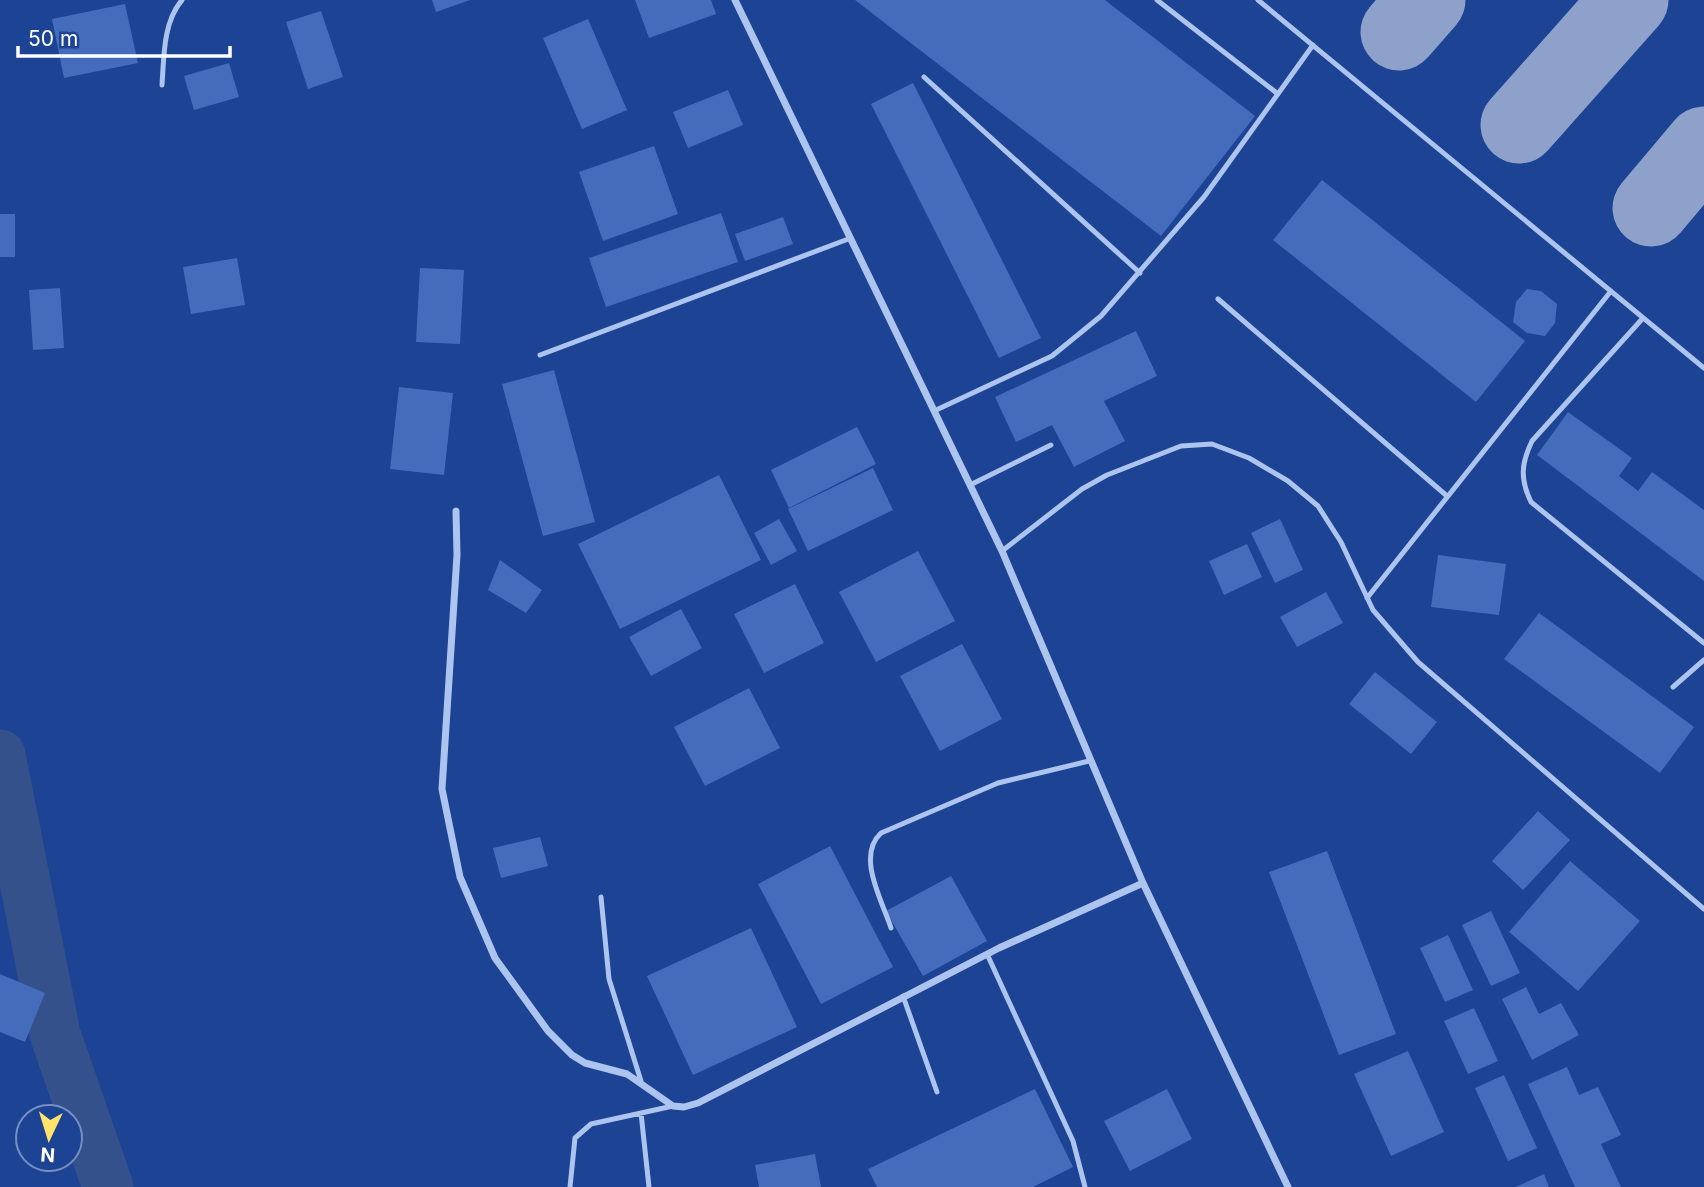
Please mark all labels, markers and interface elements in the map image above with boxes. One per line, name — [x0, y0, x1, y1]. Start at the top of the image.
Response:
scale bar — [18, 14, 229, 58]
text: 50 m — [28, 26, 78, 51]
north arrow — [14, 1103, 84, 1173]
text: N — [40, 1142, 56, 1166]

